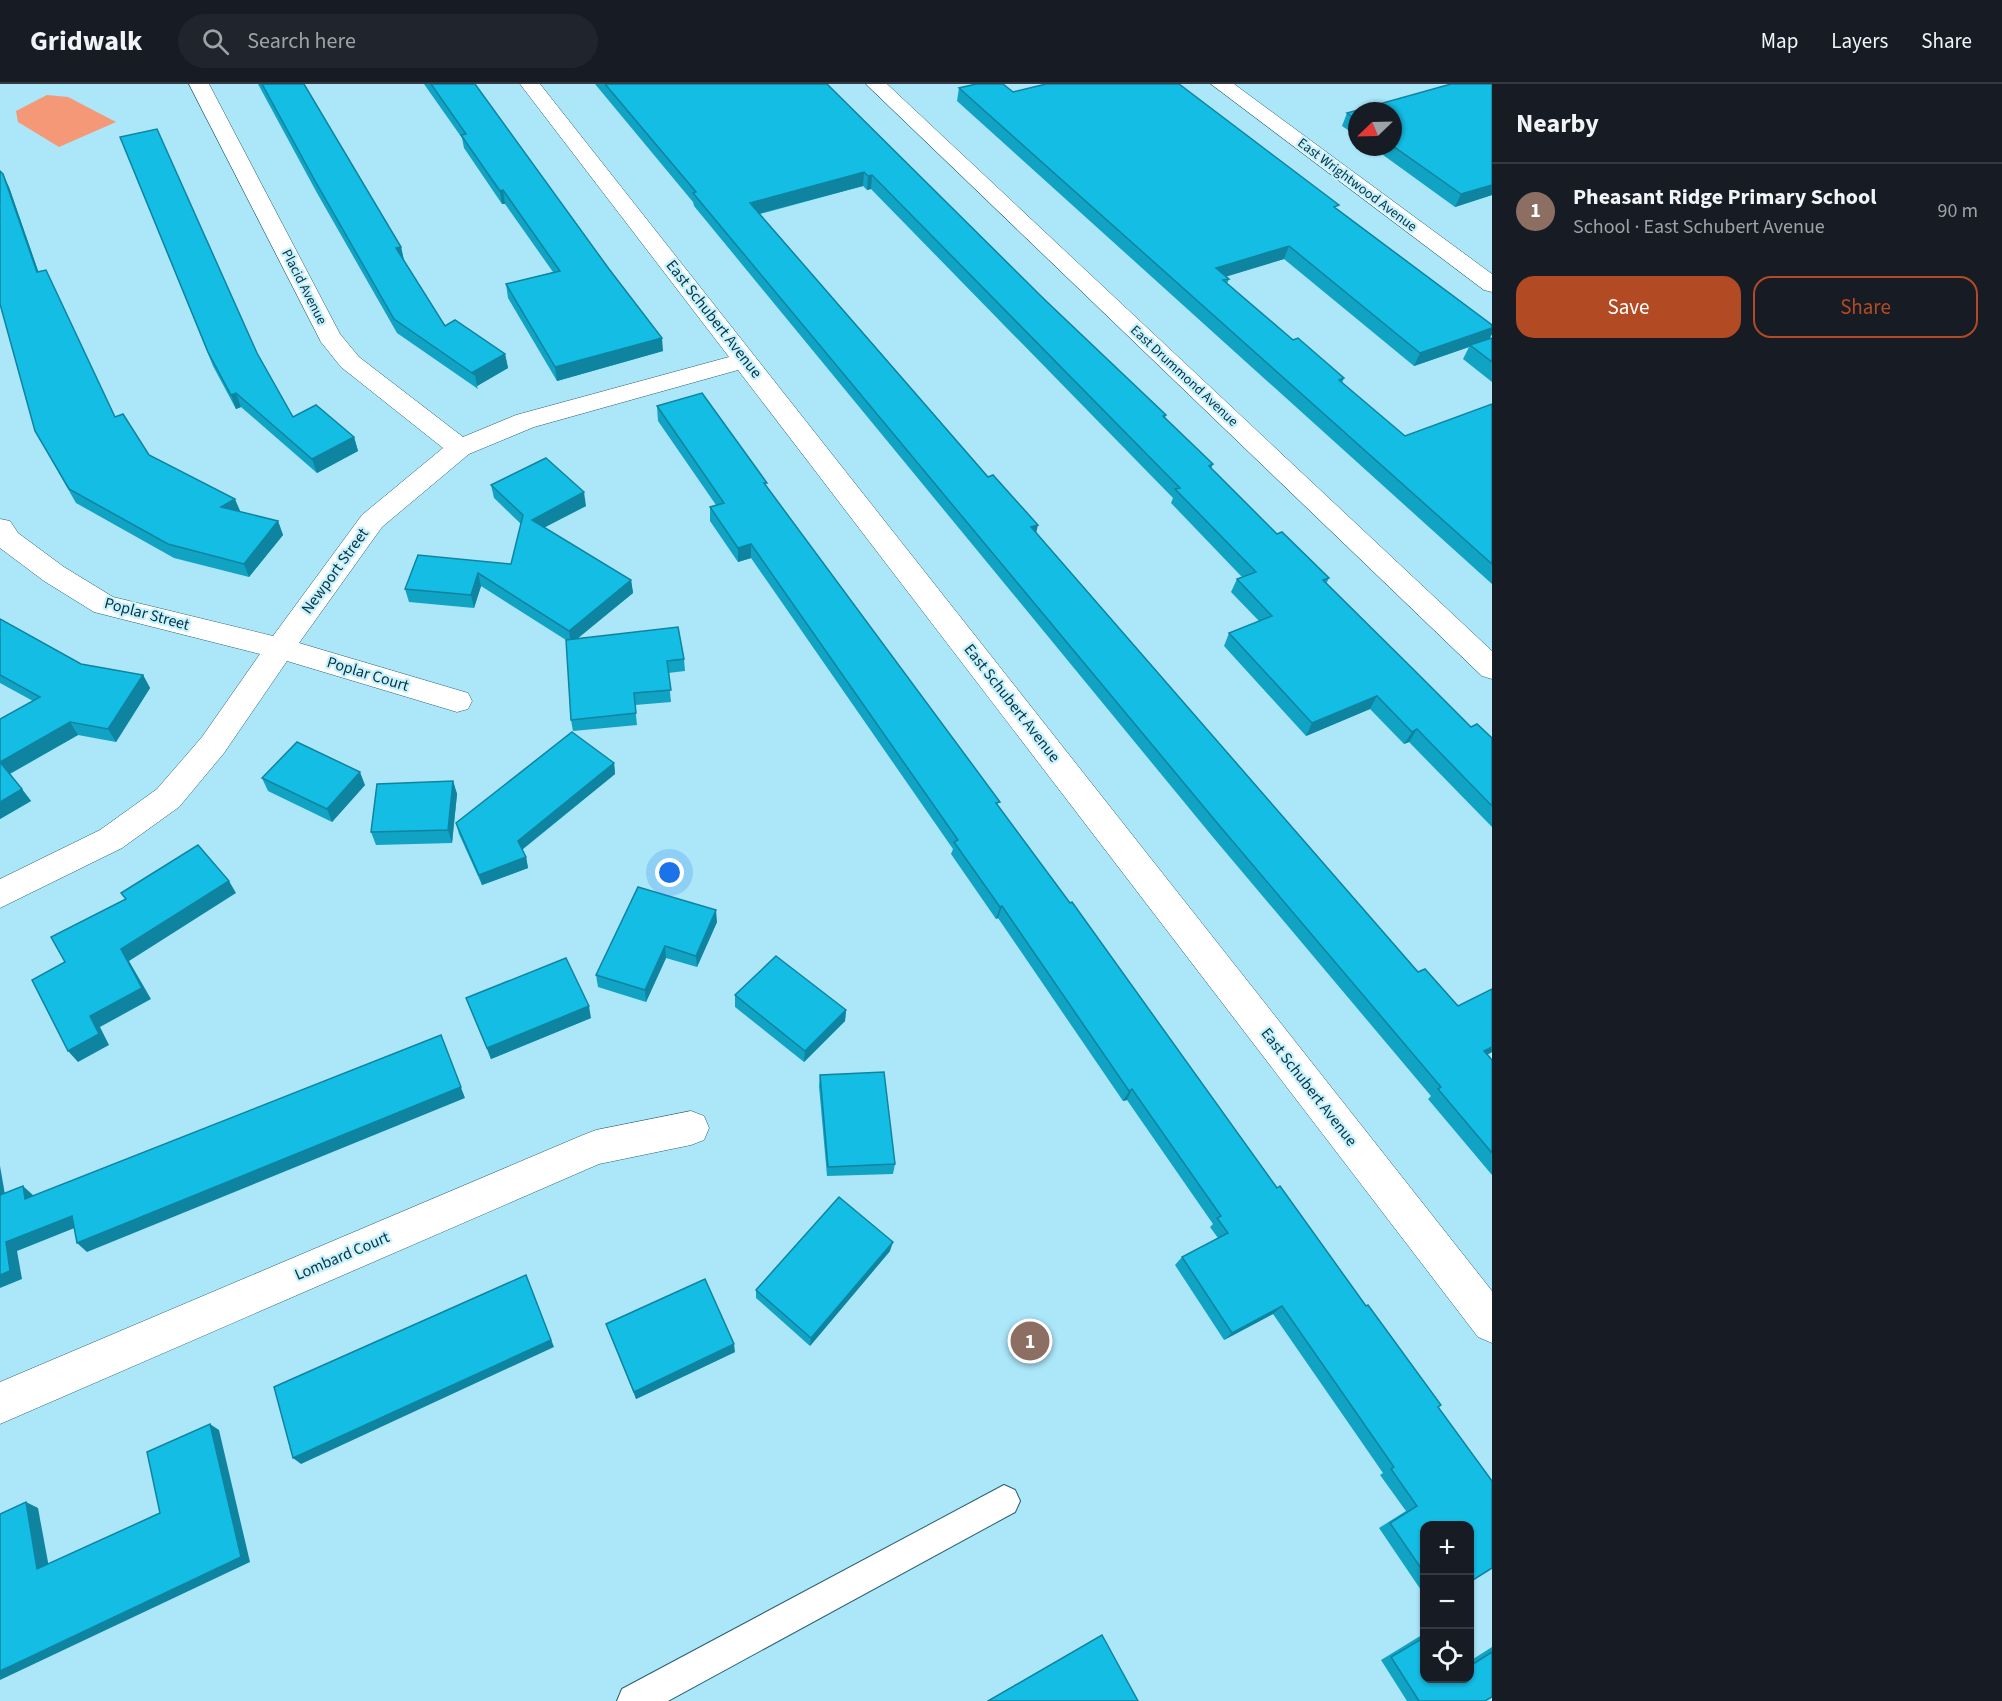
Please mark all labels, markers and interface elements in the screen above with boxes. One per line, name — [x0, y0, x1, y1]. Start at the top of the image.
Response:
search box — [178, 14, 598, 68]
text: Gridwalk — [30, 21, 142, 61]
icon: search — [199, 25, 232, 58]
text: Search here — [247, 25, 356, 57]
text: Map — [1761, 26, 1798, 56]
text: Layers — [1831, 26, 1888, 56]
text: Share — [1921, 26, 1972, 56]
north arrow — [1348, 102, 1402, 156]
text: Nearby — [1516, 105, 1599, 142]
street label: East Wrightwood Avenue — [1293, 133, 1421, 237]
text: Pheasant Ridge Primary School — [1573, 181, 1876, 213]
text: 1 — [1530, 197, 1541, 225]
text: 90 m — [1938, 197, 1978, 225]
text: School · East Schubert Avenue — [1573, 213, 1825, 241]
street label: Placid Avenue — [276, 246, 332, 328]
street label: East Schubert Avenue — [661, 255, 767, 383]
button: Save — [1516, 276, 1741, 338]
button: Share — [1753, 276, 1978, 338]
street label: East Drummond Avenue — [1126, 321, 1242, 431]
street label: Newport Street — [296, 523, 374, 619]
street label: Poplar Street — [102, 592, 193, 636]
street label: East Schubert Avenue — [959, 639, 1065, 767]
street label: Poplar Court — [324, 651, 412, 697]
your location — [655, 858, 684, 887]
street label: East Schubert Avenue — [1256, 1023, 1362, 1151]
street label: Lombard Court — [291, 1226, 393, 1286]
pin: 1 — [1010, 1318, 1050, 1364]
map controls — [1420, 1521, 1474, 1683]
button: + — [1420, 1521, 1474, 1575]
button: − — [1420, 1575, 1474, 1629]
button: locate — [1420, 1629, 1474, 1683]

